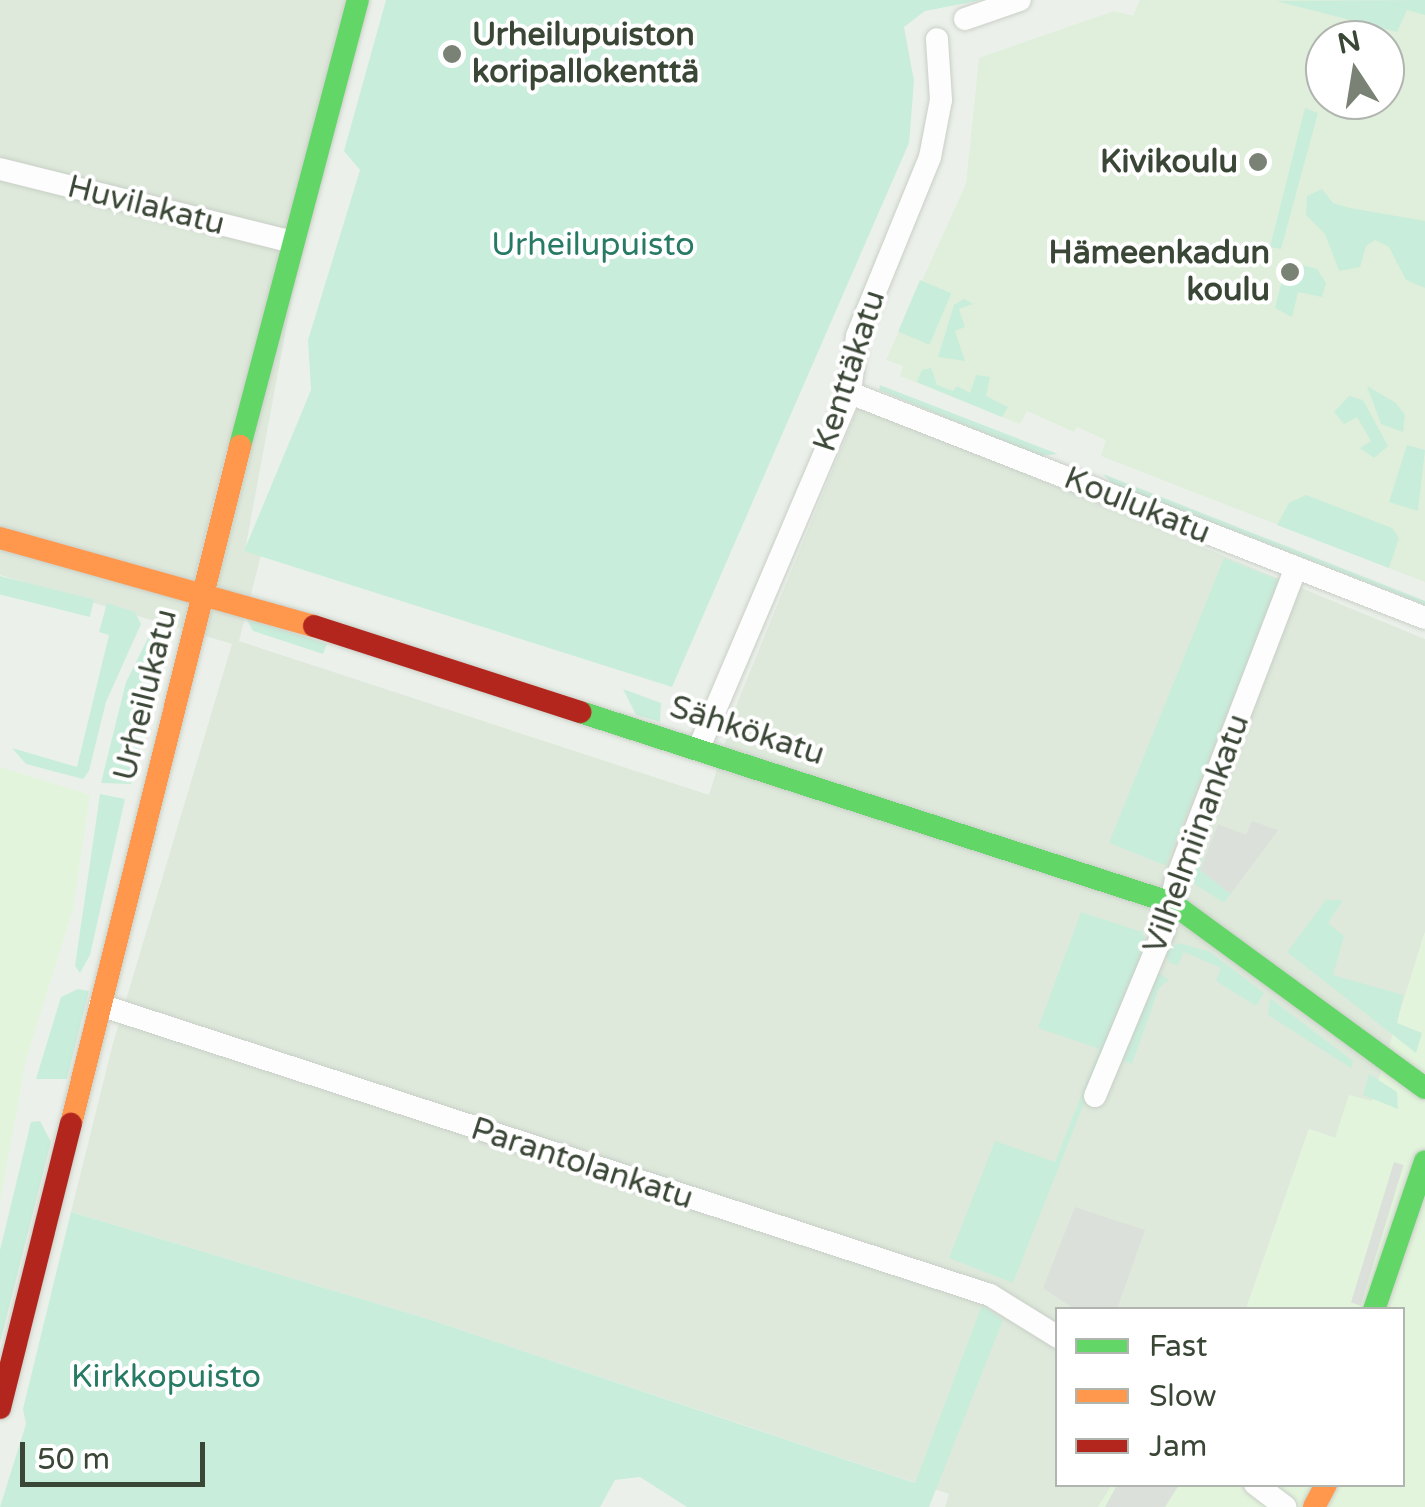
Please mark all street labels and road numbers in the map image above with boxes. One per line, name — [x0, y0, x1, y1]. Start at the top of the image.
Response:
street label: Huvilakatu — [63, 168, 229, 244]
street label: Kenttäkatu — [806, 285, 894, 457]
street label: Koulukatu — [1058, 459, 1216, 553]
street label: Urheilukatu — [106, 605, 186, 785]
street label: Sähkökatu — [665, 688, 829, 774]
street label: Vilhelmiinankatu — [1136, 709, 1258, 959]
street label: Parantolankatu — [466, 1110, 698, 1218]

